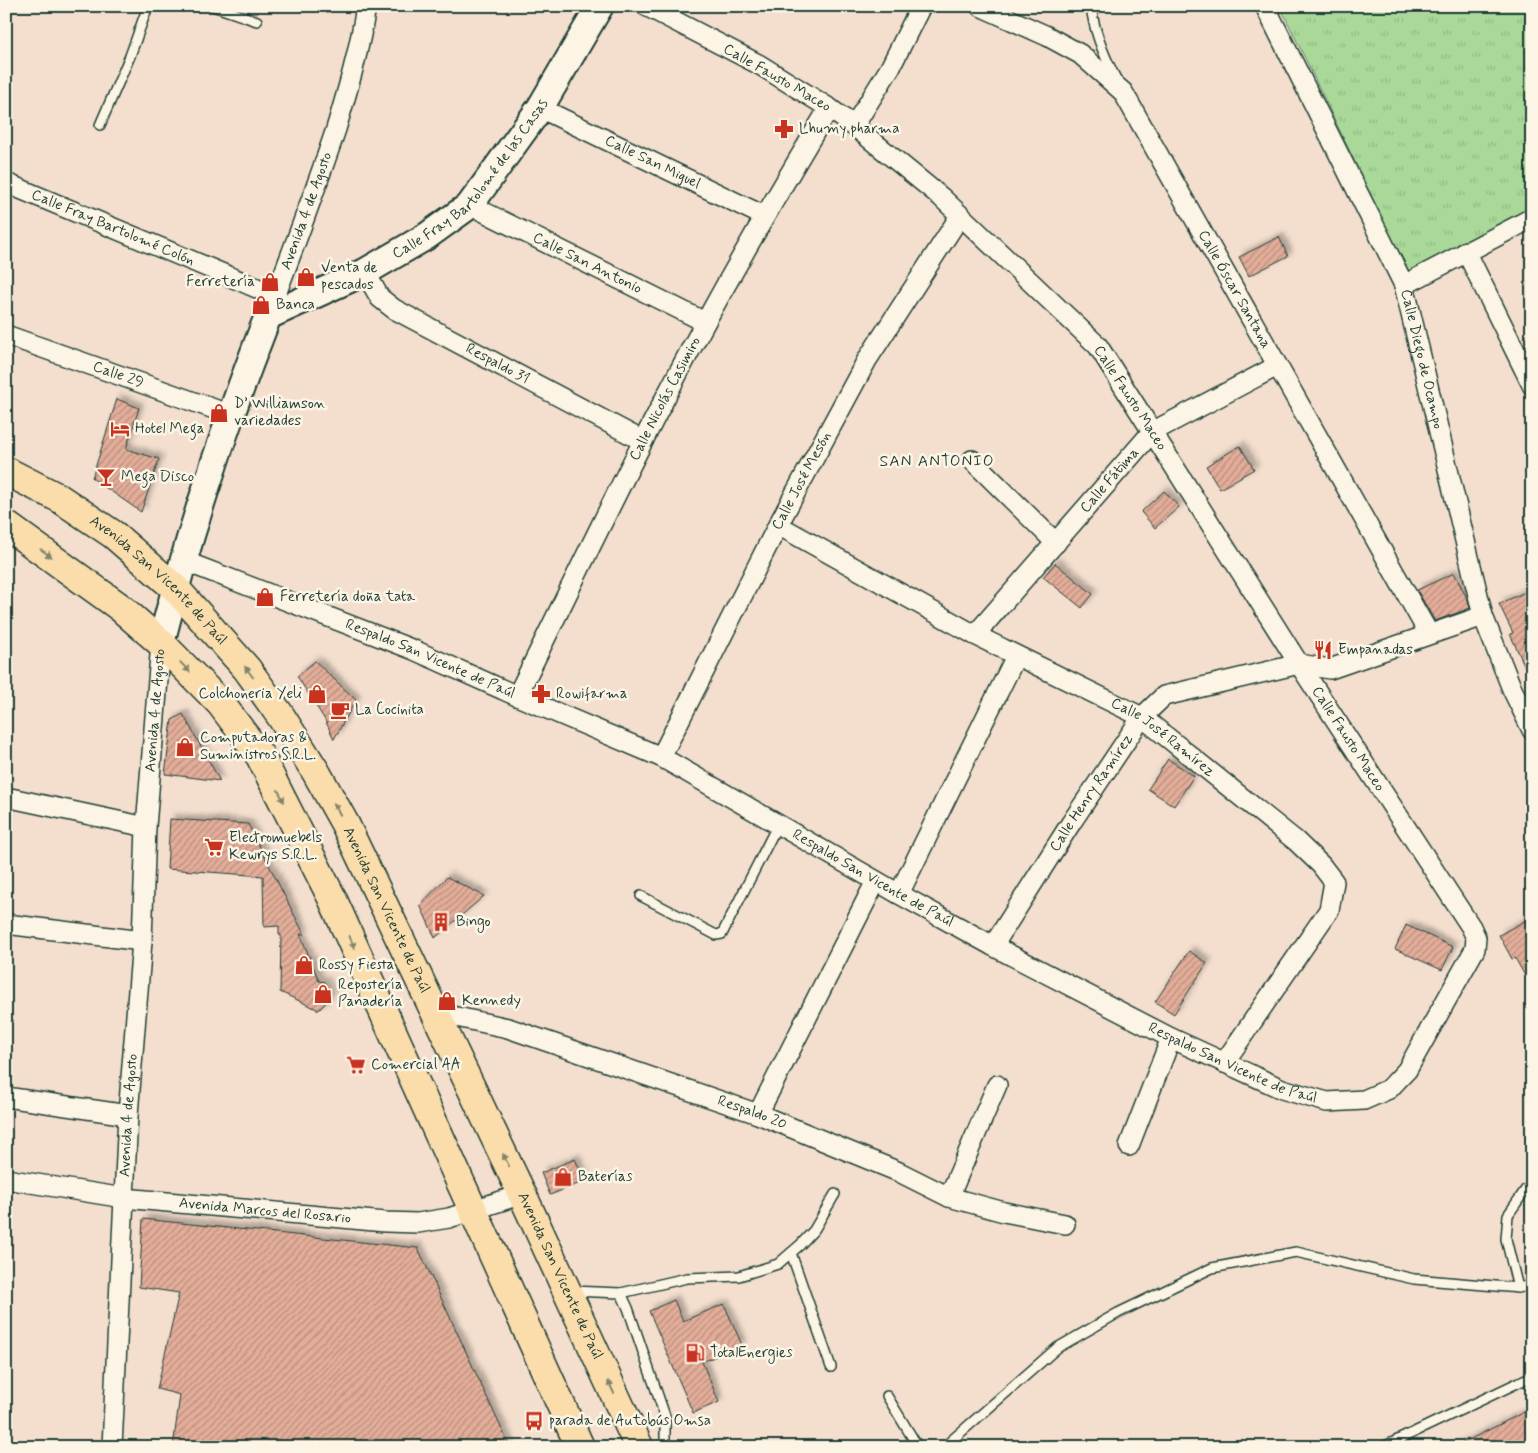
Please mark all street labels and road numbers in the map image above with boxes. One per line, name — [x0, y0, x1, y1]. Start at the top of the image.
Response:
street label: Calle Fausto Maceo — [719, 39, 835, 117]
street label: Calle Fray Bartolomé de las Casas — [389, 95, 553, 264]
street label: Calle San Miguel — [601, 131, 704, 194]
street label: Avenida 4 de Agosto — [276, 150, 337, 273]
street label: Calle Fray Bartolomé Colón — [28, 185, 198, 271]
street label: Calle Óscar Santana — [1193, 227, 1276, 352]
street label: Calle San Antonio — [529, 228, 645, 299]
street label: Calle Diego de Ocampo — [1395, 287, 1448, 431]
street label: Calle Nicolás Casimiro — [625, 333, 706, 464]
street label: Respaldo 31 — [462, 339, 533, 389]
street label: Calle Fausto Maceo — [1089, 342, 1171, 454]
street label: Calle 29 — [90, 357, 146, 393]
street label: Calle José Mesón — [767, 428, 836, 533]
street label: Calle Fátima — [1076, 443, 1144, 518]
street label: Avenida San Vicente de Paúl — [85, 511, 231, 649]
street label: Respaldo San Vicente de Paúl — [342, 614, 518, 704]
street label: Avenida 4 de Agosto — [141, 648, 170, 773]
street label: Calle Fausto Maceo — [1307, 683, 1389, 795]
street label: Calle José Ramírez — [1107, 693, 1219, 781]
street label: Calle Henry Ramírez — [1045, 730, 1138, 856]
street label: Avenida San Vicente de Paúl — [338, 824, 434, 997]
street label: Respaldo San Vicente de Paúl — [789, 825, 957, 932]
street label: Respaldo San Vicente de Paúl — [1145, 1018, 1319, 1109]
street label: Avenida 4 de Agosto — [115, 1053, 143, 1178]
street label: Respaldo 20 — [715, 1091, 790, 1135]
street label: Avenida San Vicente de Paúl — [513, 1189, 607, 1363]
street label: Avenida Marcos del Rosario — [178, 1193, 352, 1229]

